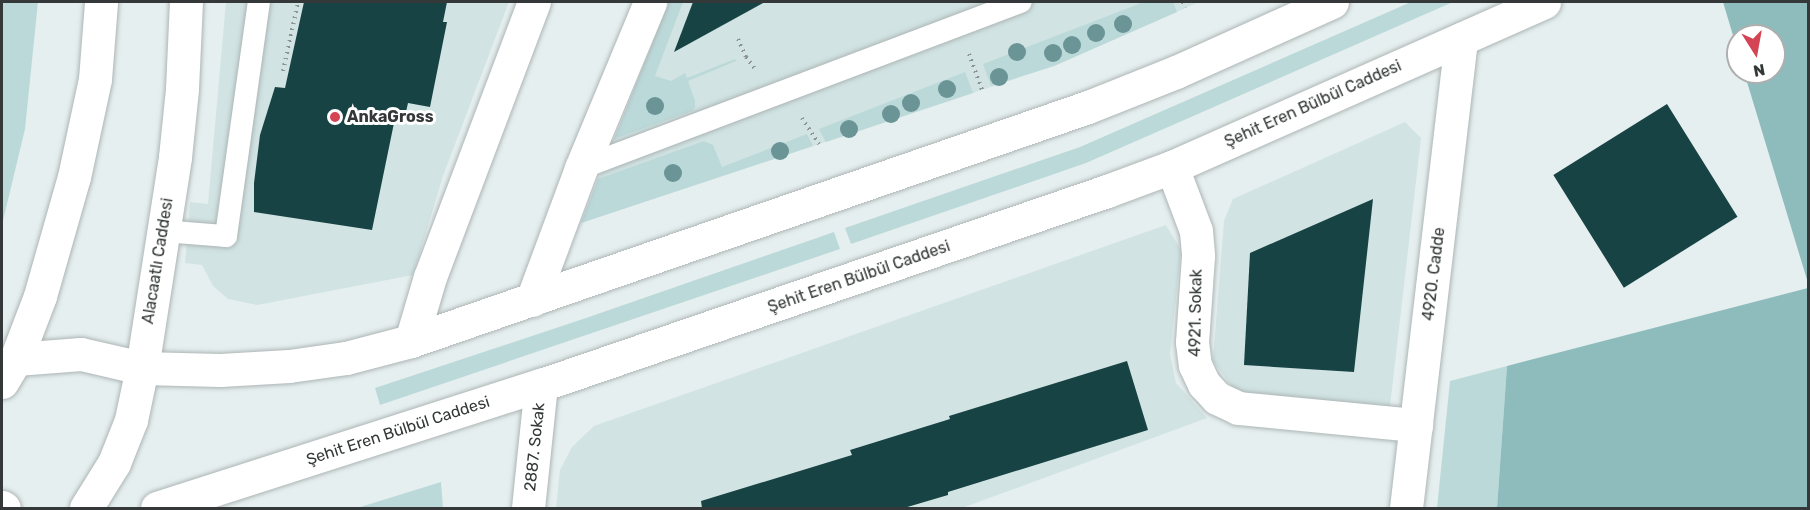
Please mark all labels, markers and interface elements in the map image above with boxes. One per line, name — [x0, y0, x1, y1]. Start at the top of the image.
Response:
north arrow — [1726, 24, 1786, 84]
street label: Şehit Eren Bülbül Caddesi — [1222, 56, 1404, 152]
text: N — [1752, 60, 1767, 81]
place label: AnkaGross — [347, 107, 434, 127]
marker: AnkaGross — [328, 110, 342, 124]
street label: Alacaatlı Caddesi — [139, 197, 177, 325]
street label: 4920. Cadde — [1419, 226, 1449, 322]
street label: Şehit Eren Bülbül Caddesi — [765, 237, 953, 317]
street label: 4921. Sokak — [1186, 269, 1206, 357]
street label: Şehit Eren Bülbül Caddesi — [304, 392, 492, 470]
street label: 2887. Sokak — [521, 402, 549, 492]

